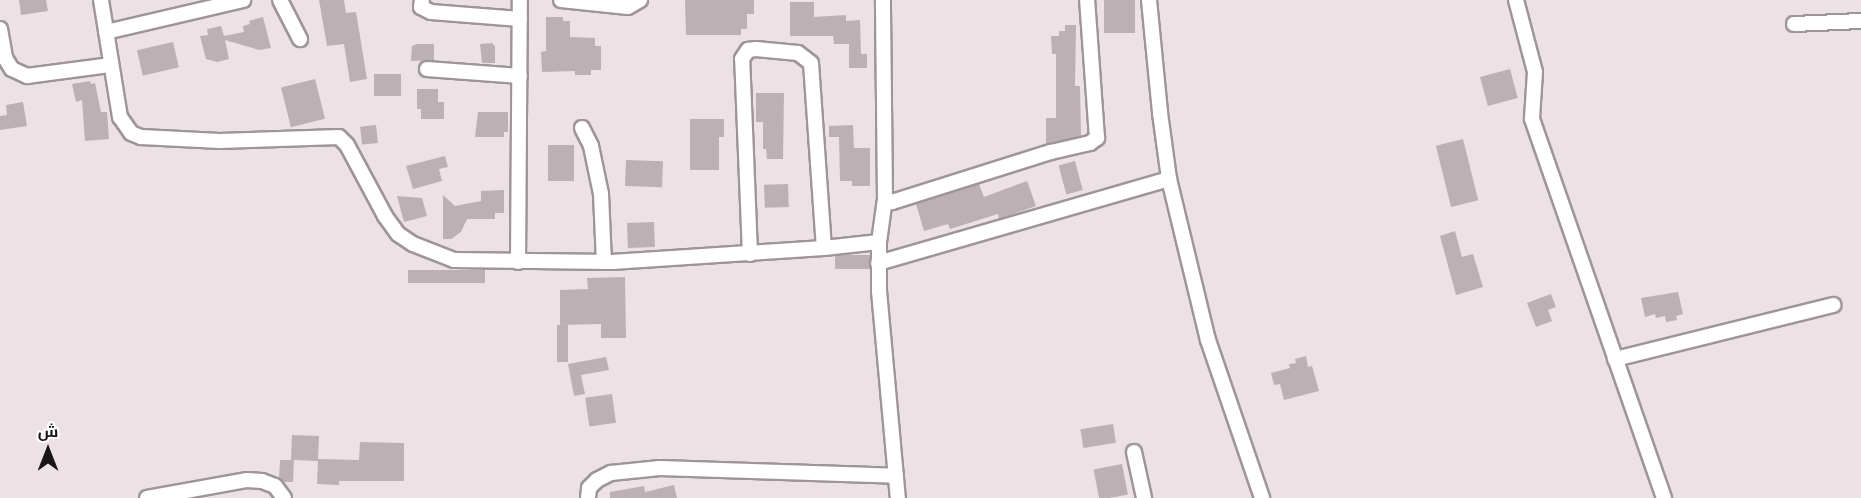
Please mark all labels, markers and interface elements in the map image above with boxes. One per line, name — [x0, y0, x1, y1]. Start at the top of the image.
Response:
north arrow — [18, 420, 78, 480]
text: ش — [38, 422, 58, 441]

